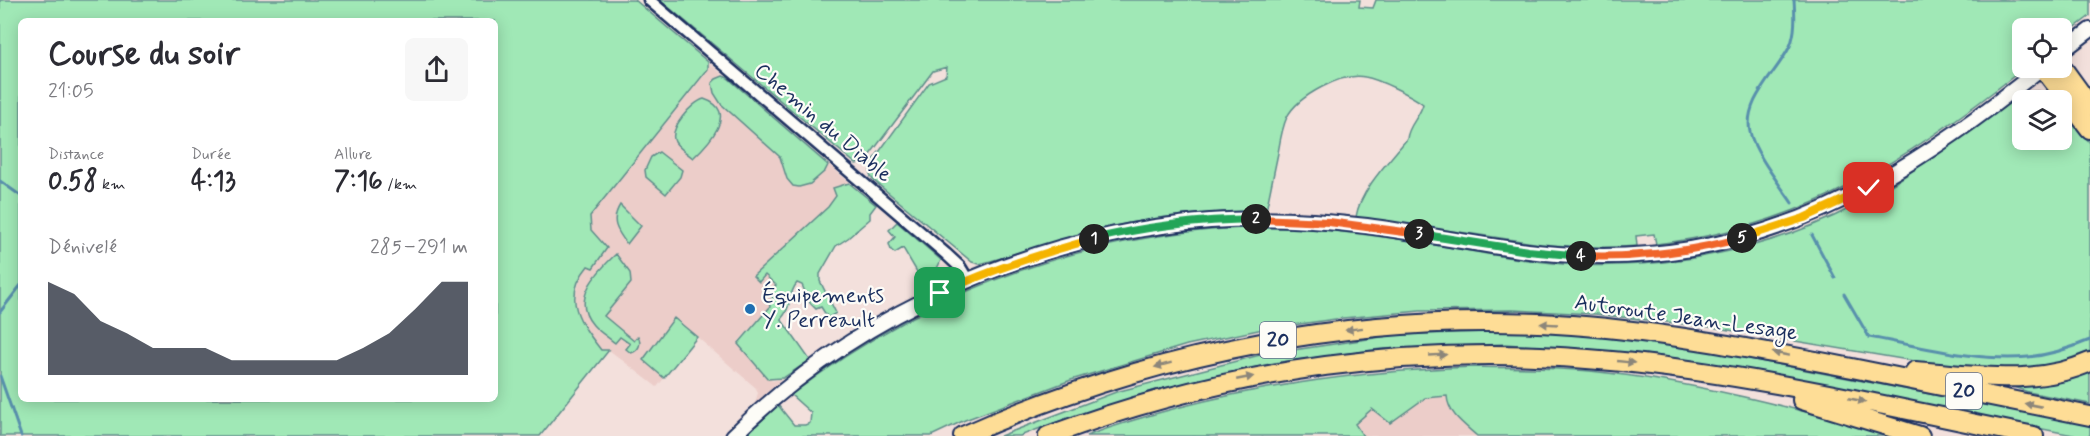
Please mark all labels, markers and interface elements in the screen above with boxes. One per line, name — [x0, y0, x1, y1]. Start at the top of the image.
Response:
map controls — [2012, 18, 2072, 150]
button: locate — [2012, 18, 2072, 78]
text: Course du soir — [48, 33, 240, 77]
button: share — [405, 38, 468, 101]
street label: Chemin du Diable — [748, 57, 898, 189]
text: 21:05 — [48, 78, 94, 105]
button: layers — [2012, 90, 2072, 150]
text: Distance — [48, 144, 104, 165]
text: Durée — [191, 144, 231, 165]
text: Allure — [334, 144, 372, 165]
pin — [1843, 162, 1894, 213]
text: 0.58 — [48, 165, 98, 199]
text: 4:13 — [191, 165, 236, 199]
text: 7:16 — [334, 165, 383, 199]
icon: check — [1852, 171, 1885, 204]
text: km — [98, 174, 125, 195]
text: /km — [383, 174, 417, 195]
pin: 2 — [1241, 204, 1271, 234]
text: 2 — [1252, 208, 1260, 229]
pin: 3 — [1404, 219, 1434, 249]
text: 3 — [1415, 223, 1423, 244]
pin: 5 — [1727, 223, 1757, 253]
pin: 1 — [1079, 224, 1109, 254]
text: 5 — [1737, 227, 1747, 248]
text: 1 — [1090, 228, 1098, 249]
text: Dénivelé — [48, 234, 117, 261]
text: 285–291 m — [370, 234, 468, 261]
pin: 4 — [1566, 241, 1596, 271]
text: 4 — [1576, 245, 1586, 266]
pin — [914, 267, 965, 318]
icon: arrive — [923, 276, 956, 309]
place label: Équipements Y. Perreault — [762, 281, 884, 335]
street label: Autoroute Jean-Lesage — [1572, 288, 1799, 350]
marker: Équipements Y. Perreault — [743, 302, 757, 316]
one-way arrow — [1539, 319, 1558, 328]
road number: 20 — [1260, 322, 1296, 358]
one-way arrow — [1345, 324, 1364, 334]
one-way arrow — [1772, 349, 1791, 359]
one-way arrow — [1429, 350, 1448, 359]
one-way arrow — [1617, 357, 1636, 367]
one-way arrow — [1154, 360, 1172, 370]
one-way arrow — [1236, 373, 1255, 382]
road number: 20 — [1946, 373, 1982, 409]
one-way arrow — [1847, 396, 1866, 405]
one-way arrow — [2023, 400, 2042, 409]

